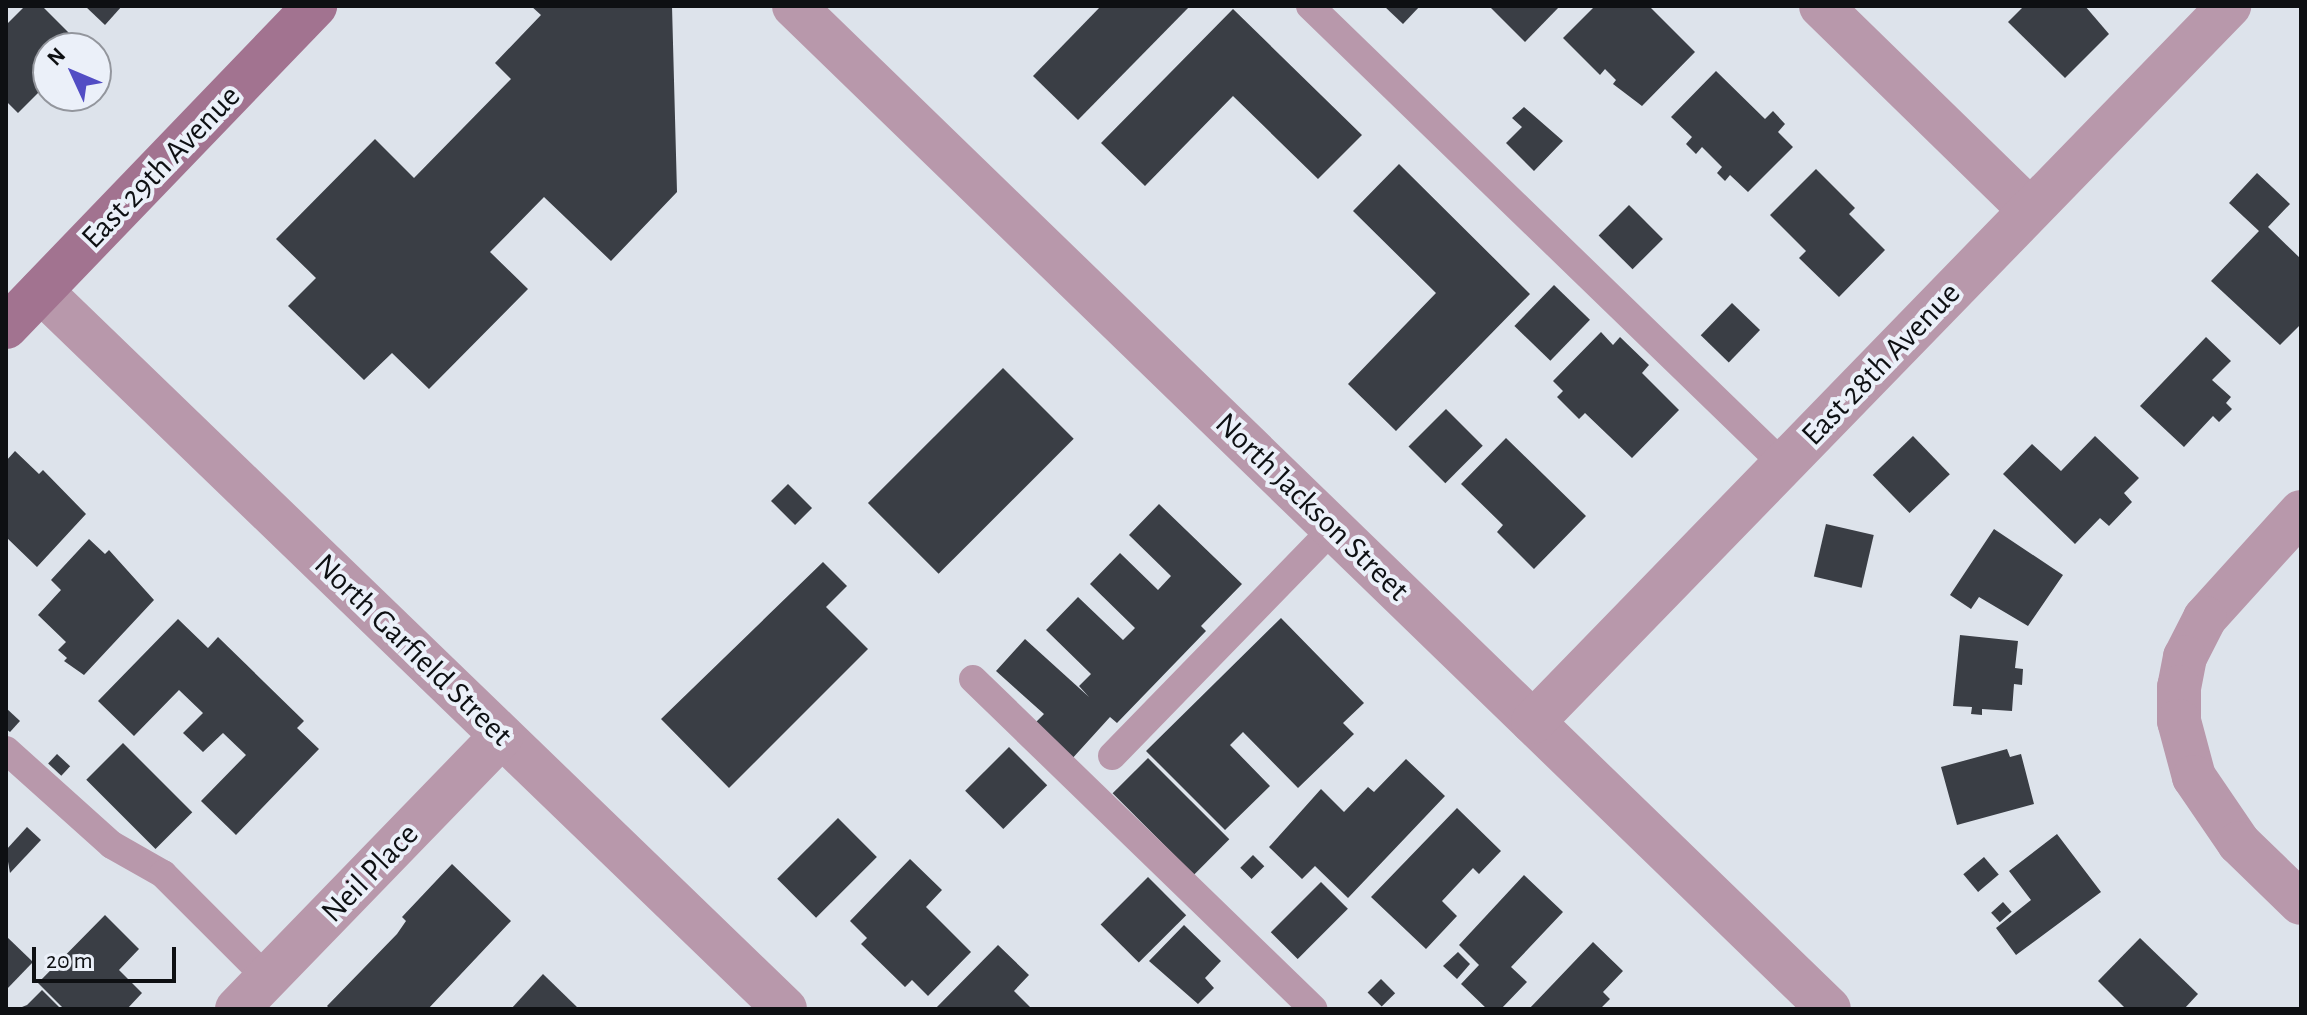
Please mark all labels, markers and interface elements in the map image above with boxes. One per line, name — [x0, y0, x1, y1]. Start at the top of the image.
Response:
north arrow — [32, 32, 112, 112]
text: N — [43, 44, 69, 70]
street label: East 29th Avenue — [74, 77, 248, 257]
street label: East 28th Avenue — [1794, 274, 1968, 454]
street label: North Jackson Street — [1207, 405, 1417, 609]
street label: North Garfield Street — [306, 546, 520, 754]
street label: Neil Place — [313, 815, 427, 931]
scale bar — [36, 931, 180, 981]
text: 20 m — [46, 949, 93, 973]

